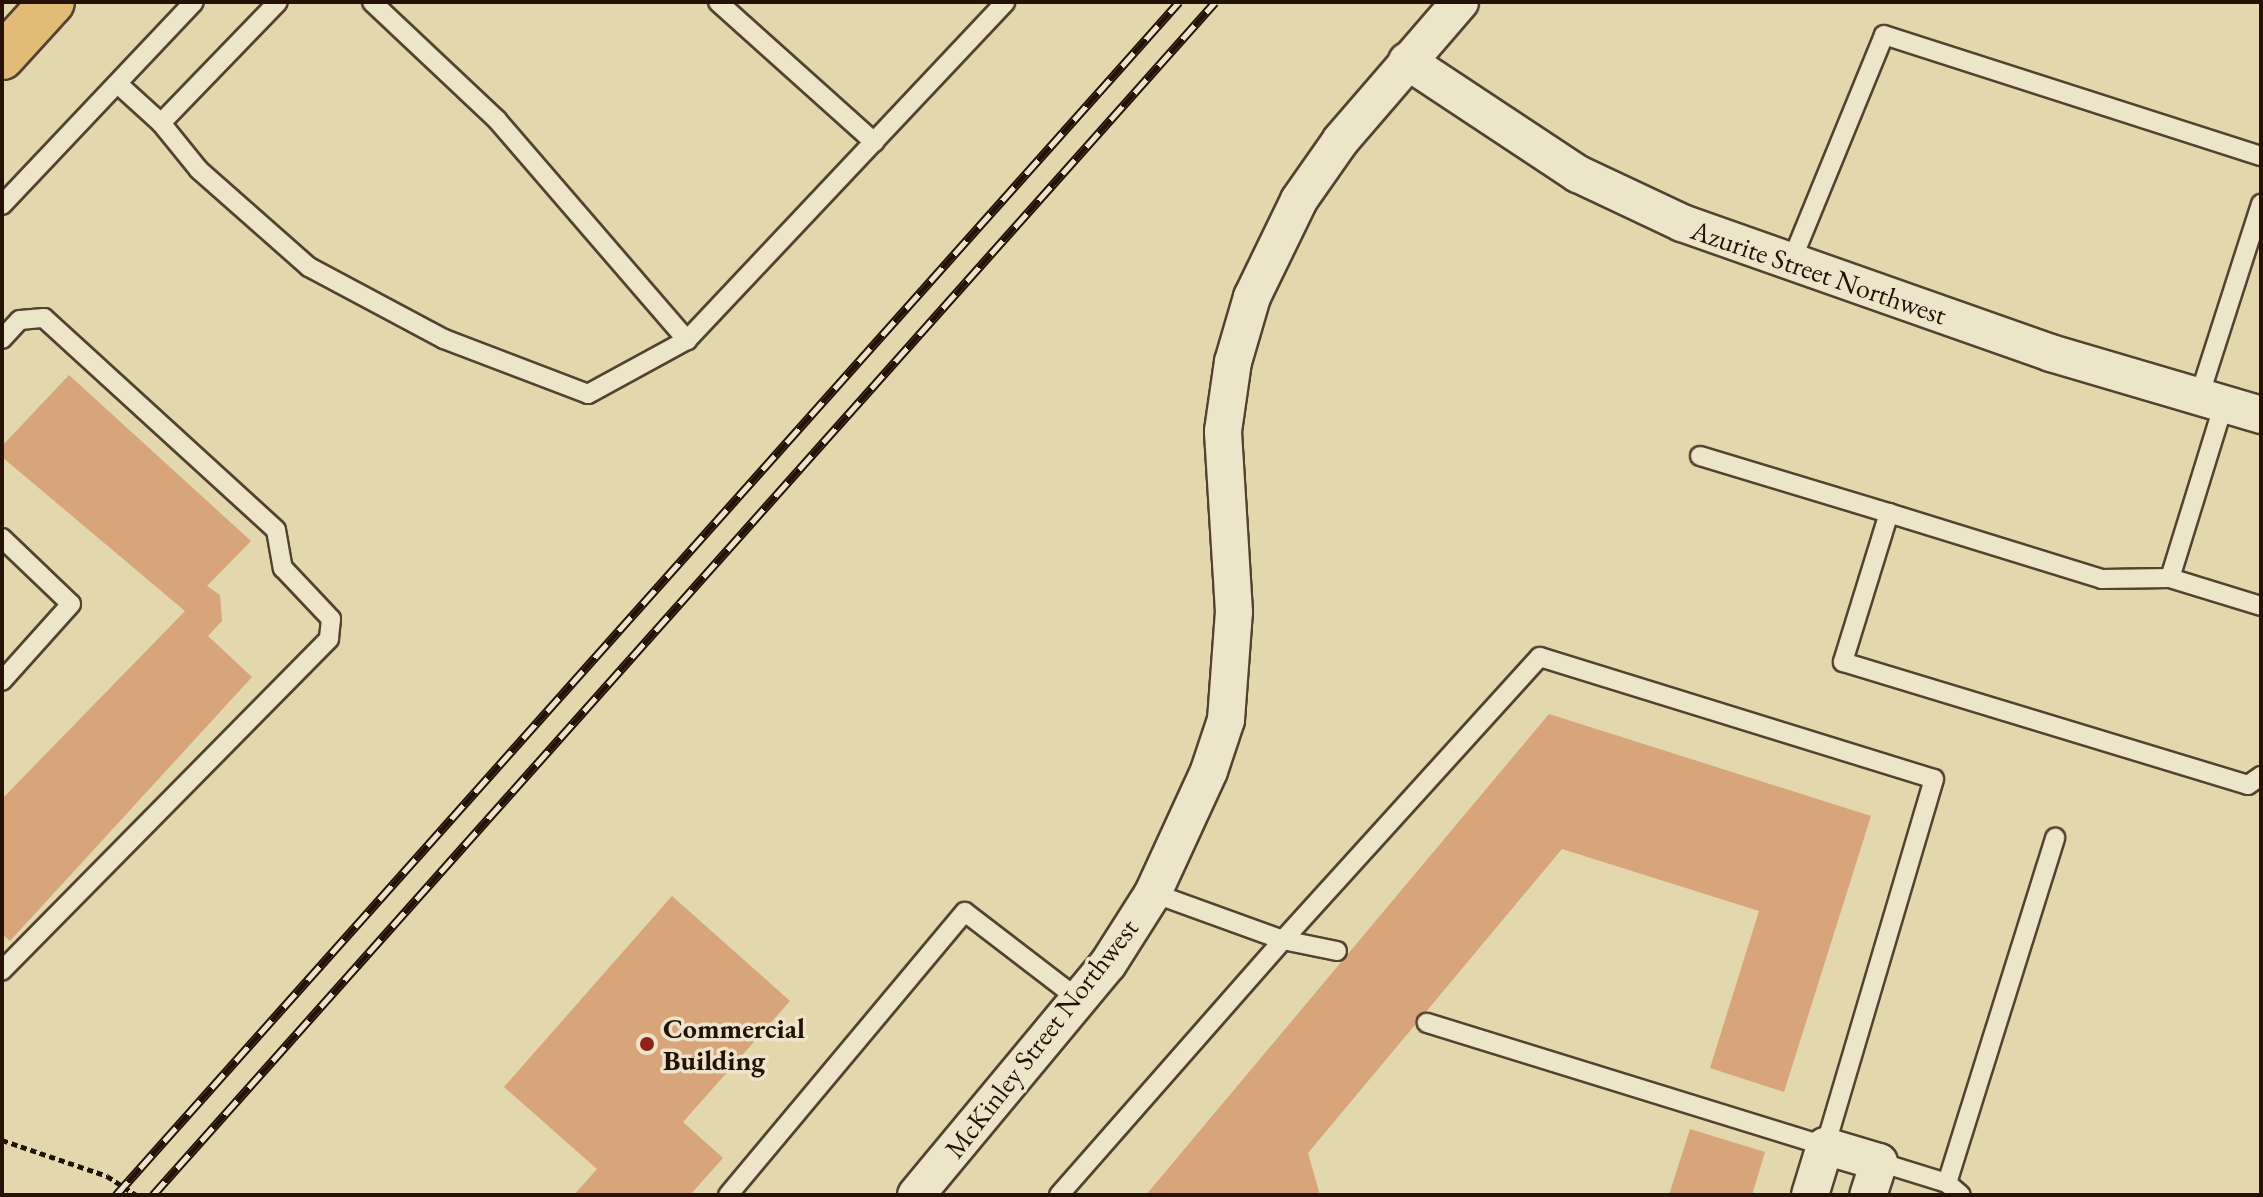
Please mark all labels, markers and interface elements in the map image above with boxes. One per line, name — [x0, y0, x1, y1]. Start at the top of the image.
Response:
street label: Azurite Street Northwest — [1687, 213, 1951, 331]
street label: McKinley Street Northwest — [937, 912, 1145, 1164]
place label: Commercial Building — [663, 1011, 805, 1077]
marker: Commercial Building — [638, 1035, 656, 1053]

